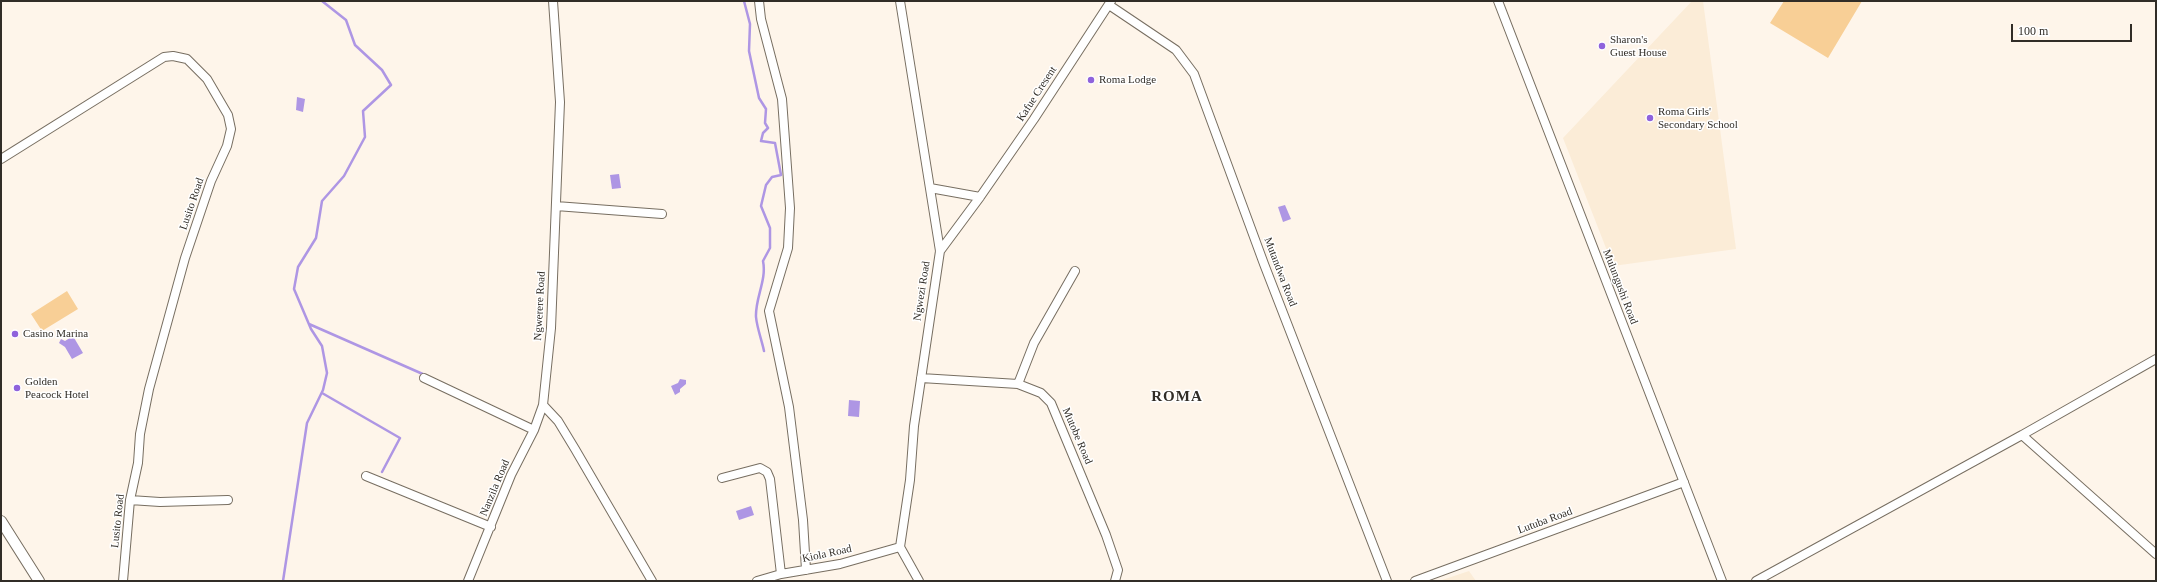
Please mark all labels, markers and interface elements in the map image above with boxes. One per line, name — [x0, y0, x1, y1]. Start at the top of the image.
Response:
scale bar — [2013, 16, 2134, 42]
text: 100 m — [2018, 24, 2048, 38]
place label: Sharon's Guest House — [1610, 33, 1667, 59]
marker: Sharon's Guest House — [1597, 41, 1607, 51]
street label: Kafue Cresent — [1014, 64, 1060, 124]
place label: Roma Lodge — [1099, 73, 1156, 87]
marker: Roma Lodge — [1086, 75, 1096, 85]
place label: Roma Girls' Secondary School — [1658, 105, 1738, 131]
marker: Roma Girls' Secondary School — [1645, 113, 1655, 123]
street label: Lusito Road — [177, 176, 207, 232]
street label: Mutandwa Road — [1261, 236, 1299, 308]
street label: Mulungushi Road — [1600, 248, 1640, 326]
street label: Ngwezi Road — [911, 260, 933, 322]
street label: Ngwerere Road — [532, 271, 548, 341]
place label: Casino Marina — [23, 327, 88, 341]
marker: Casino Marina — [10, 329, 20, 339]
place label: Golden Peacock Hotel — [25, 375, 89, 401]
marker: Golden Peacock Hotel — [12, 383, 22, 393]
district label: ROMA — [1151, 388, 1203, 406]
street label: Mutobe Road — [1059, 406, 1095, 466]
street label: Nanzila Road — [477, 458, 513, 518]
street label: Lusito Road — [109, 493, 127, 549]
street label: Lutuba Road — [1516, 505, 1574, 537]
street label: Kiola Road — [801, 542, 853, 566]

